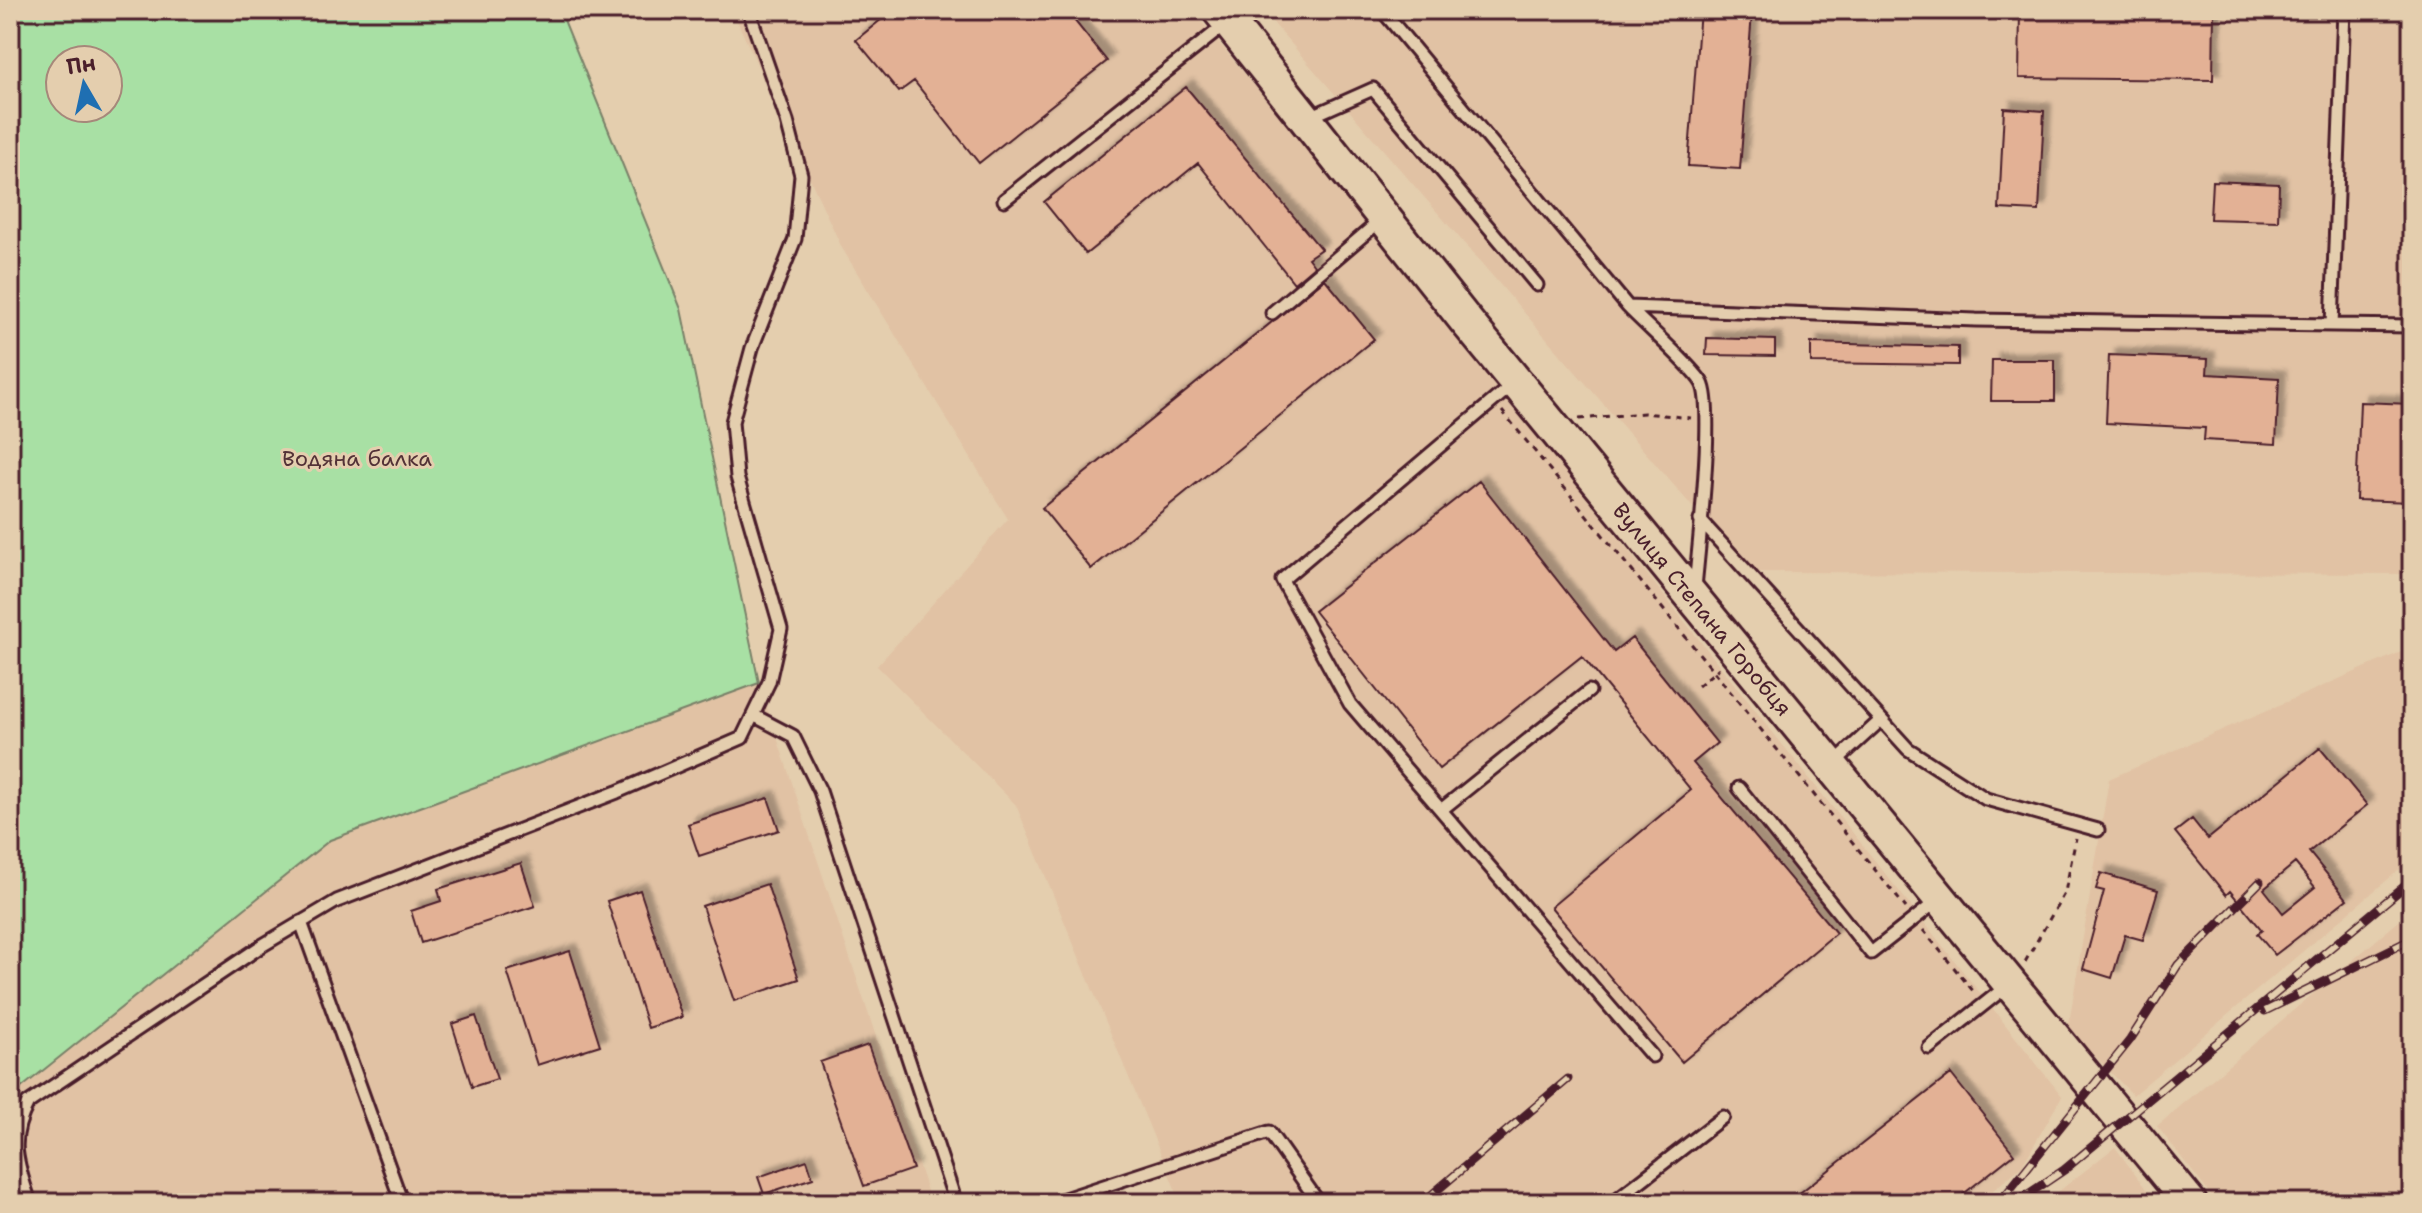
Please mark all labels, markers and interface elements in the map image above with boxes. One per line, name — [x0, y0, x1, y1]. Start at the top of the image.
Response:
north arrow — [44, 44, 124, 124]
text: Пн — [64, 48, 98, 81]
park label: Водяна балка — [282, 444, 432, 473]
street label: Вулиця Степана Горобця — [1606, 497, 1799, 722]

